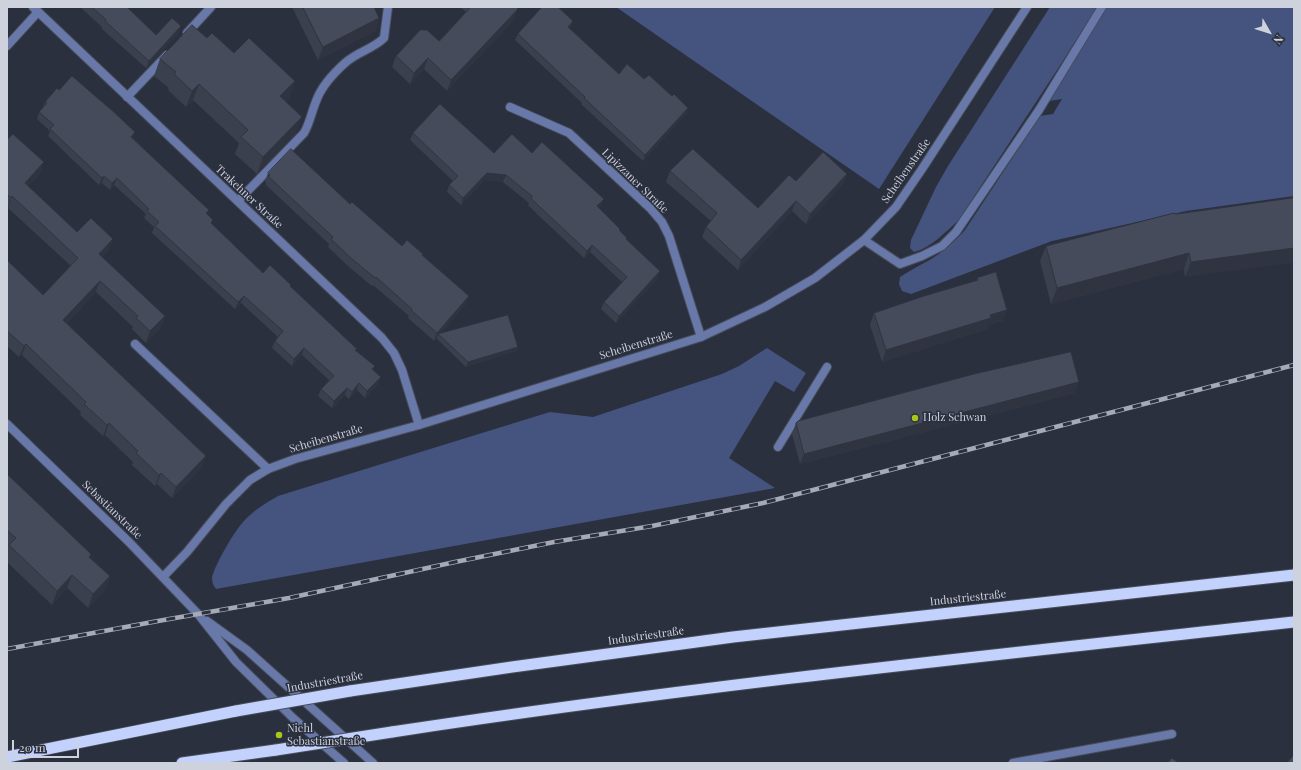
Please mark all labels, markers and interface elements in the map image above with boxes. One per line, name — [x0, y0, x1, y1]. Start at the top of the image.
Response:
north arrow — [1249, 12, 1289, 52]
text: N — [1270, 32, 1287, 48]
street label: Scheibenstraße — [879, 136, 933, 206]
street label: Lipizzaner Straße — [599, 146, 671, 216]
street label: Trakehner Straße — [213, 163, 285, 231]
street label: Scheibenstraße — [598, 328, 674, 362]
place label: Holz Schwan — [923, 411, 986, 425]
marker: Holz Schwan — [910, 413, 920, 423]
street label: Scheibenstraße — [288, 422, 364, 456]
street label: Sebastianstraße — [79, 478, 145, 542]
street label: Industriestraße — [929, 587, 1007, 609]
street label: Industriestraße — [607, 624, 685, 648]
street label: Industriestraße — [286, 669, 364, 695]
place label: Niehl Sebastianstraße — [287, 722, 365, 748]
marker: Niehl Sebastianstraße — [274, 730, 284, 740]
scale bar — [14, 732, 81, 758]
text: 20 m — [19, 739, 46, 755]

